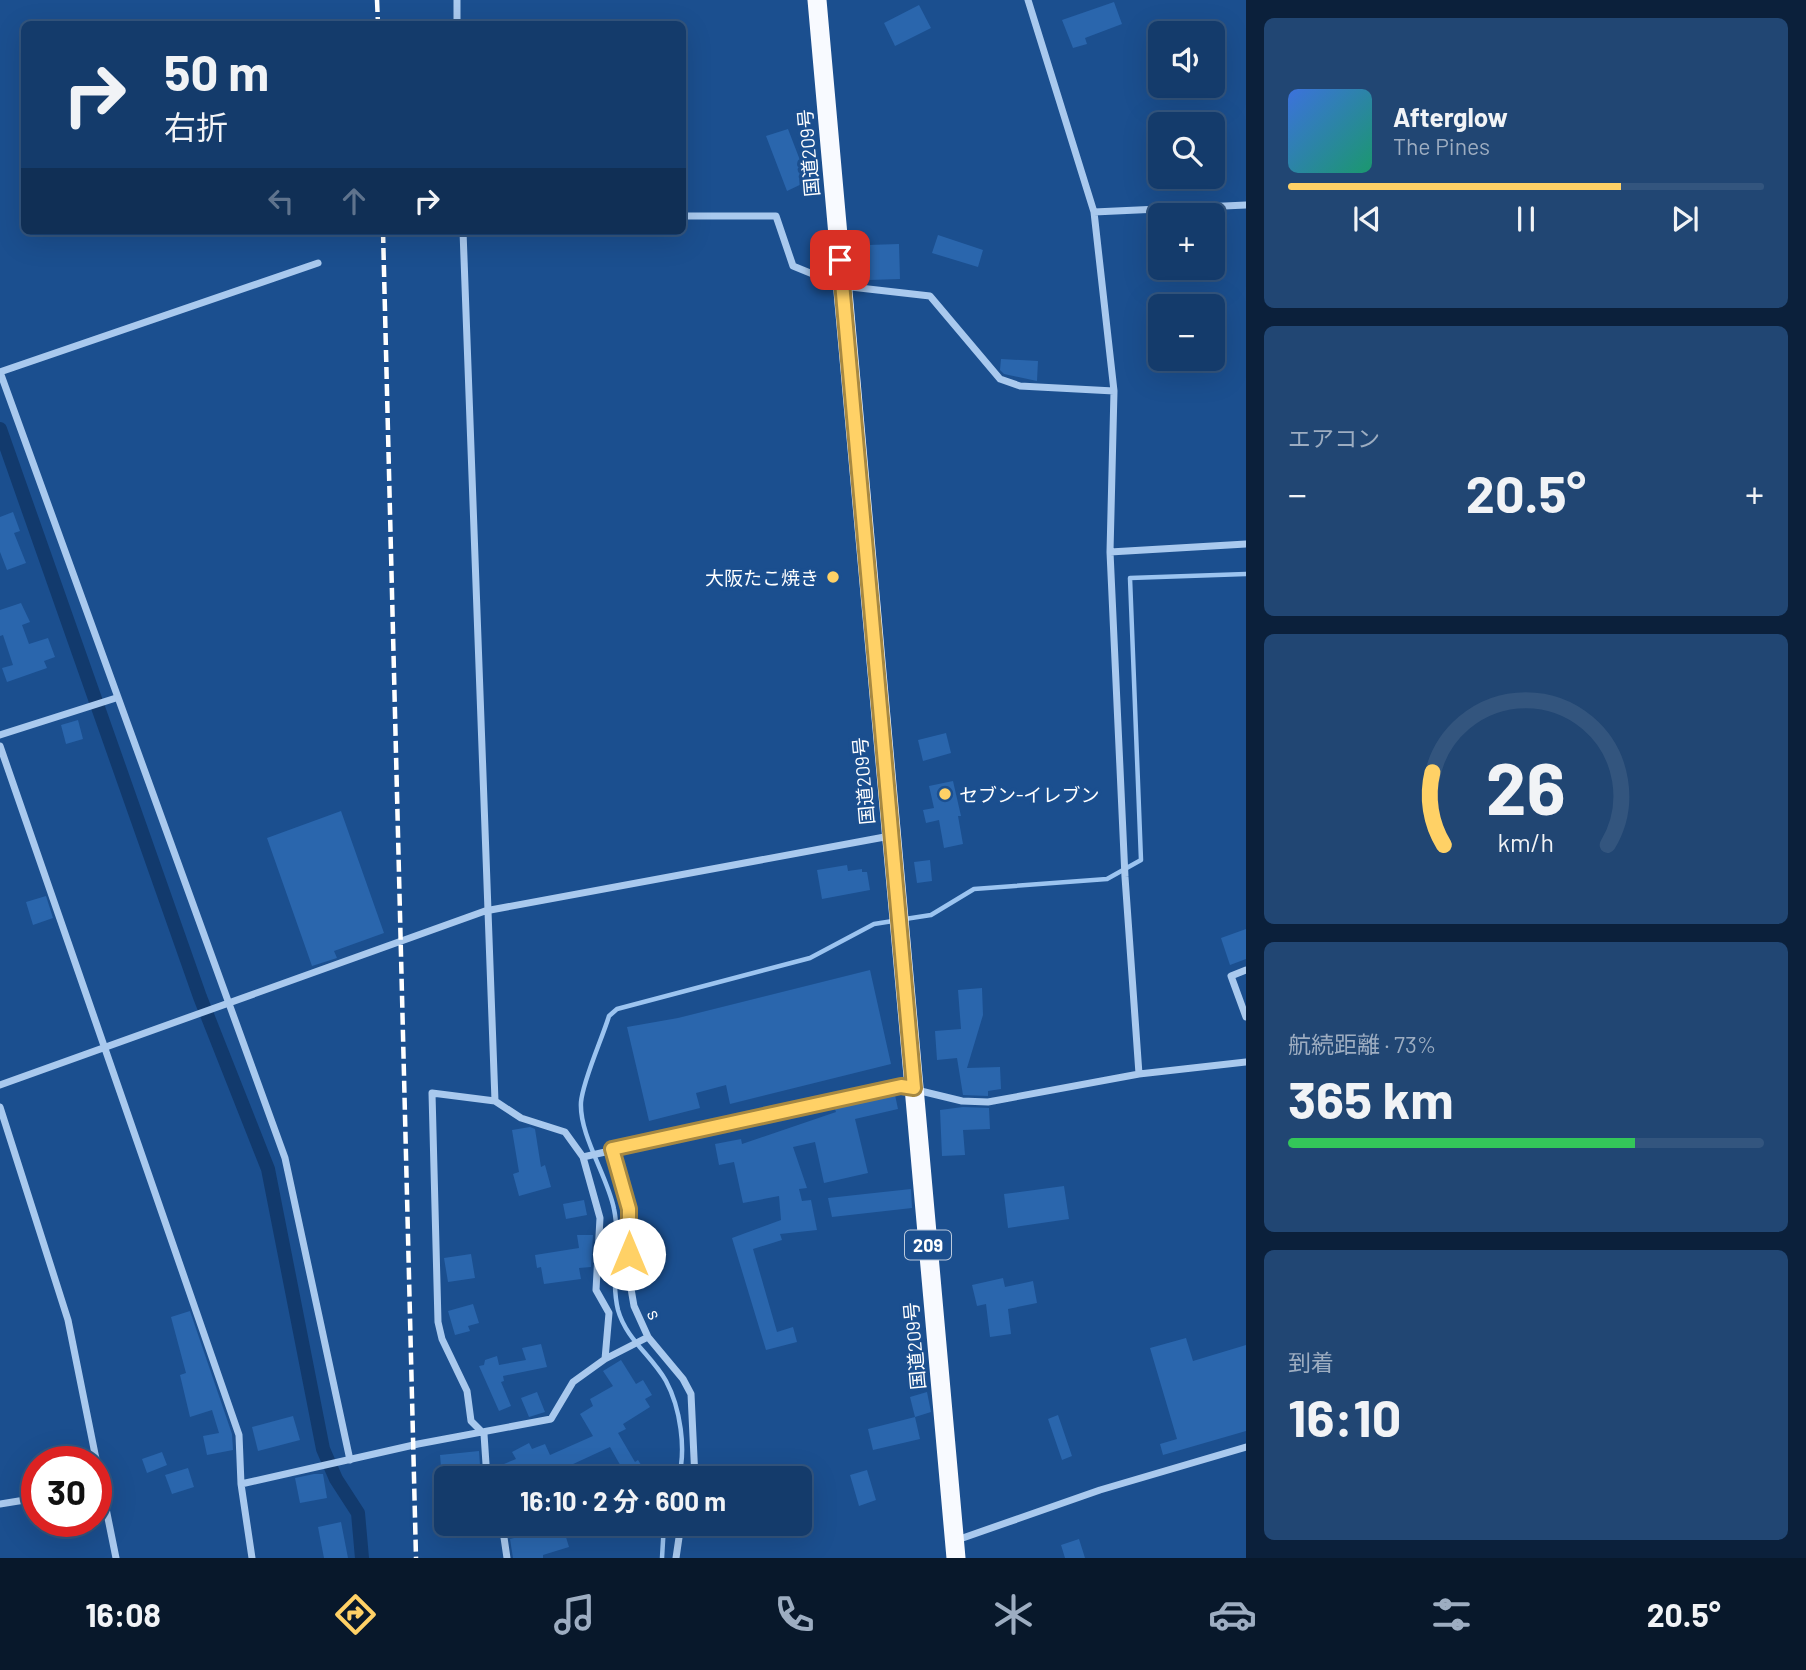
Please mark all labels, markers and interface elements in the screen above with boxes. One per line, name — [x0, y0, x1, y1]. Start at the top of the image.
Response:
map controls — [1148, 21, 1225, 371]
button: sound — [1148, 21, 1225, 98]
text: 50 m — [164, 42, 269, 101]
icon: right — [49, 49, 140, 140]
text: Afterglow — [1393, 101, 1508, 132]
text: 右折 — [164, 107, 228, 145]
street label: 国道209号 — [793, 108, 823, 198]
button: search — [1148, 112, 1225, 189]
text: The Pines — [1393, 132, 1490, 160]
icon: left — [262, 182, 300, 220]
icon: ahead — [335, 182, 373, 220]
icon: right — [408, 182, 446, 220]
icon: previous — [1348, 200, 1386, 238]
icon: pause — [1507, 200, 1545, 238]
icon: next — [1666, 200, 1704, 238]
button: + — [1148, 203, 1225, 280]
pin — [810, 230, 870, 290]
icon: arrive — [821, 241, 859, 279]
button: − — [1148, 294, 1225, 371]
text: エアコン — [1288, 424, 1380, 452]
text: 20.5° — [1466, 461, 1586, 523]
text: − — [1288, 470, 1307, 516]
text: + — [1745, 470, 1764, 516]
place label: 大阪たこ焼き — [705, 566, 819, 589]
marker: 大阪たこ焼き — [825, 569, 841, 585]
street label: 国道209号 — [848, 736, 878, 826]
text: 26 — [1486, 742, 1566, 830]
place label: セブン-イレブン — [959, 783, 1100, 806]
marker: セブン-イレブン — [937, 786, 953, 802]
text: km/h — [1498, 827, 1554, 857]
text: 航続距離 · 73% — [1288, 1030, 1436, 1058]
text: 365 km — [1288, 1067, 1454, 1129]
position arrow — [592, 1217, 666, 1291]
road number: 209 — [905, 1230, 951, 1260]
street label: 国道209号 — [899, 1301, 929, 1391]
street label: s — [643, 1305, 667, 1323]
text: 到着 — [1288, 1348, 1334, 1376]
text: 16:10 — [1288, 1385, 1401, 1447]
speed limit sign: 30 — [21, 1446, 112, 1537]
text: 16:10 · 2 分 · 600 m — [520, 1485, 726, 1516]
icon: directions — [331, 1590, 380, 1639]
icon: music — [550, 1590, 599, 1639]
icon: phone — [770, 1590, 819, 1639]
icon: climate — [989, 1590, 1038, 1639]
icon: car — [1208, 1590, 1257, 1639]
icon: filters — [1427, 1590, 1476, 1639]
text: 16:08 — [85, 1595, 161, 1633]
text: 20.5° — [1647, 1595, 1721, 1633]

